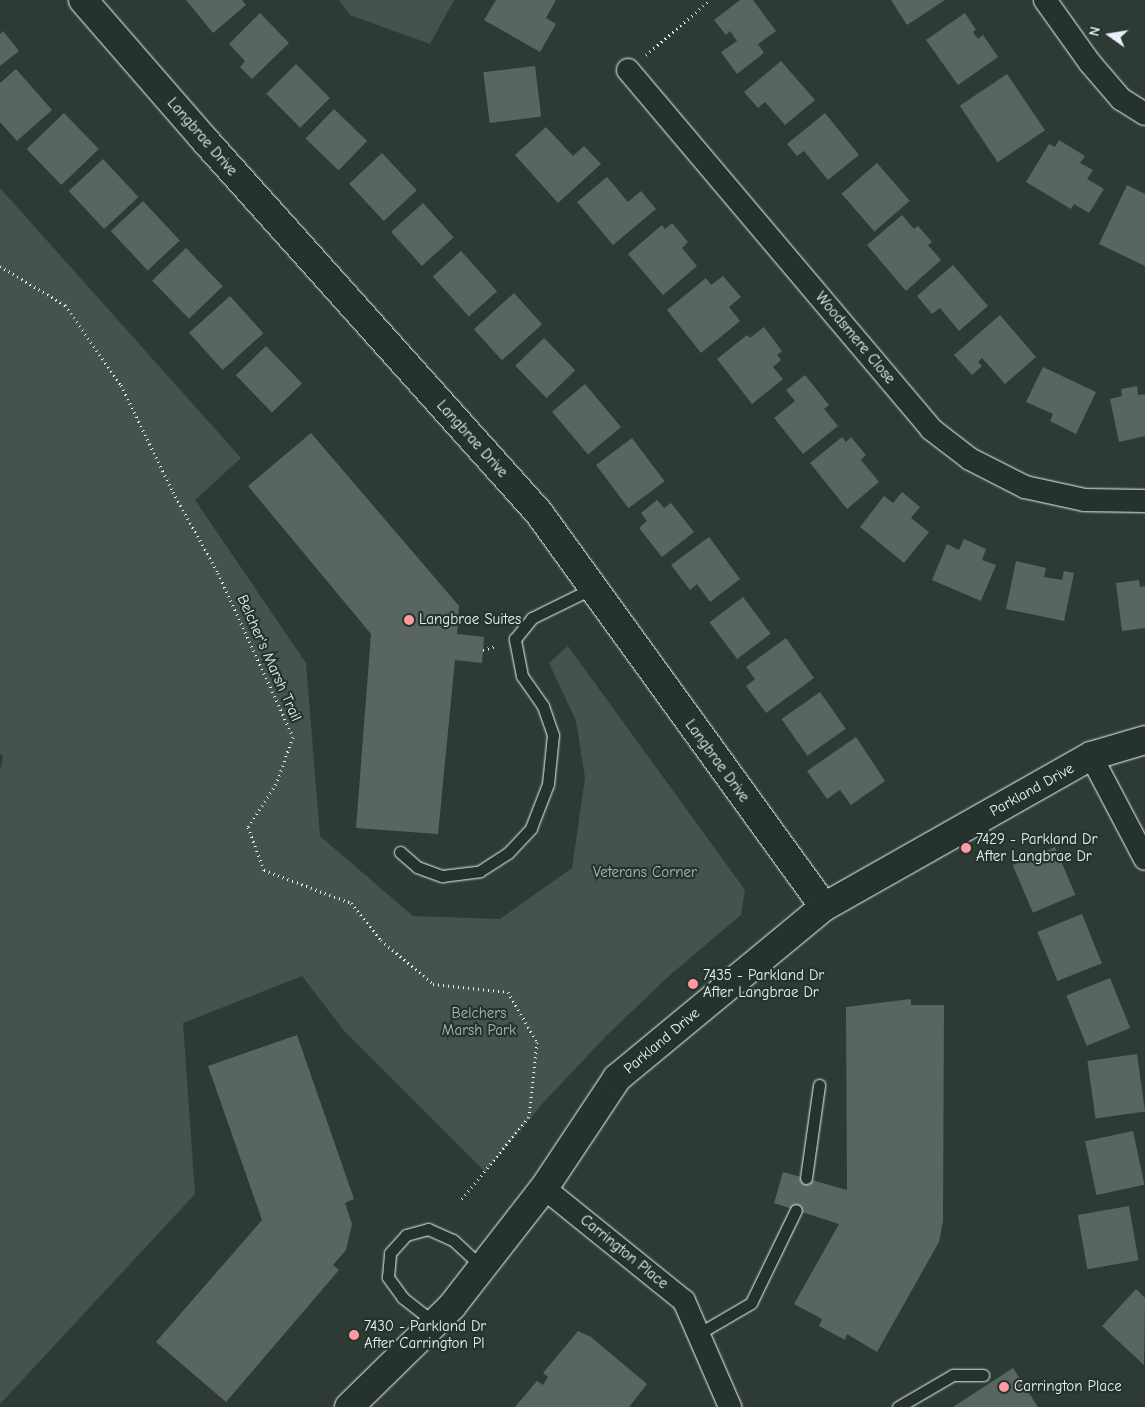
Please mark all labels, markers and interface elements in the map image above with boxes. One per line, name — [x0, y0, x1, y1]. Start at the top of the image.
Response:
north arrow — [1085, 10, 1135, 60]
text: N — [1086, 25, 1104, 38]
street label: Langbrae Drive — [163, 94, 241, 180]
street label: Woodsmere Close — [811, 288, 899, 388]
street label: Langbrae Drive — [433, 397, 511, 481]
street label: Belcher's Marsh Trail — [233, 592, 305, 724]
place label: Langbrae Suites — [419, 611, 521, 629]
marker: Langbrae Suites — [403, 614, 415, 626]
street label: Langbrae Drive — [681, 716, 753, 806]
street label: Parkland Drive — [987, 760, 1077, 820]
place label: 7429 - Parkland Dr After Langbrae Dr — [976, 830, 1097, 865]
marker: 7429 - Parkland Dr After Langbrae Dr — [960, 842, 972, 854]
park label: Veterans Corner — [593, 864, 697, 882]
place label: 7435 - Parkland Dr After Langbrae Dr — [703, 966, 824, 1001]
marker: 7435 - Parkland Dr After Langbrae Dr — [687, 978, 699, 990]
park label: Belchers Marsh Park — [442, 1004, 516, 1039]
street label: Parkland Drive — [620, 1004, 704, 1078]
street label: Carrington Place — [576, 1211, 672, 1293]
place label: 7430 - Parkland Dr After Carrington Pl — [364, 1317, 486, 1352]
marker: 7430 - Parkland Dr After Carrington Pl — [348, 1329, 360, 1341]
place label: Carrington Place — [1014, 1378, 1122, 1396]
marker: Carrington Place — [998, 1381, 1010, 1393]

